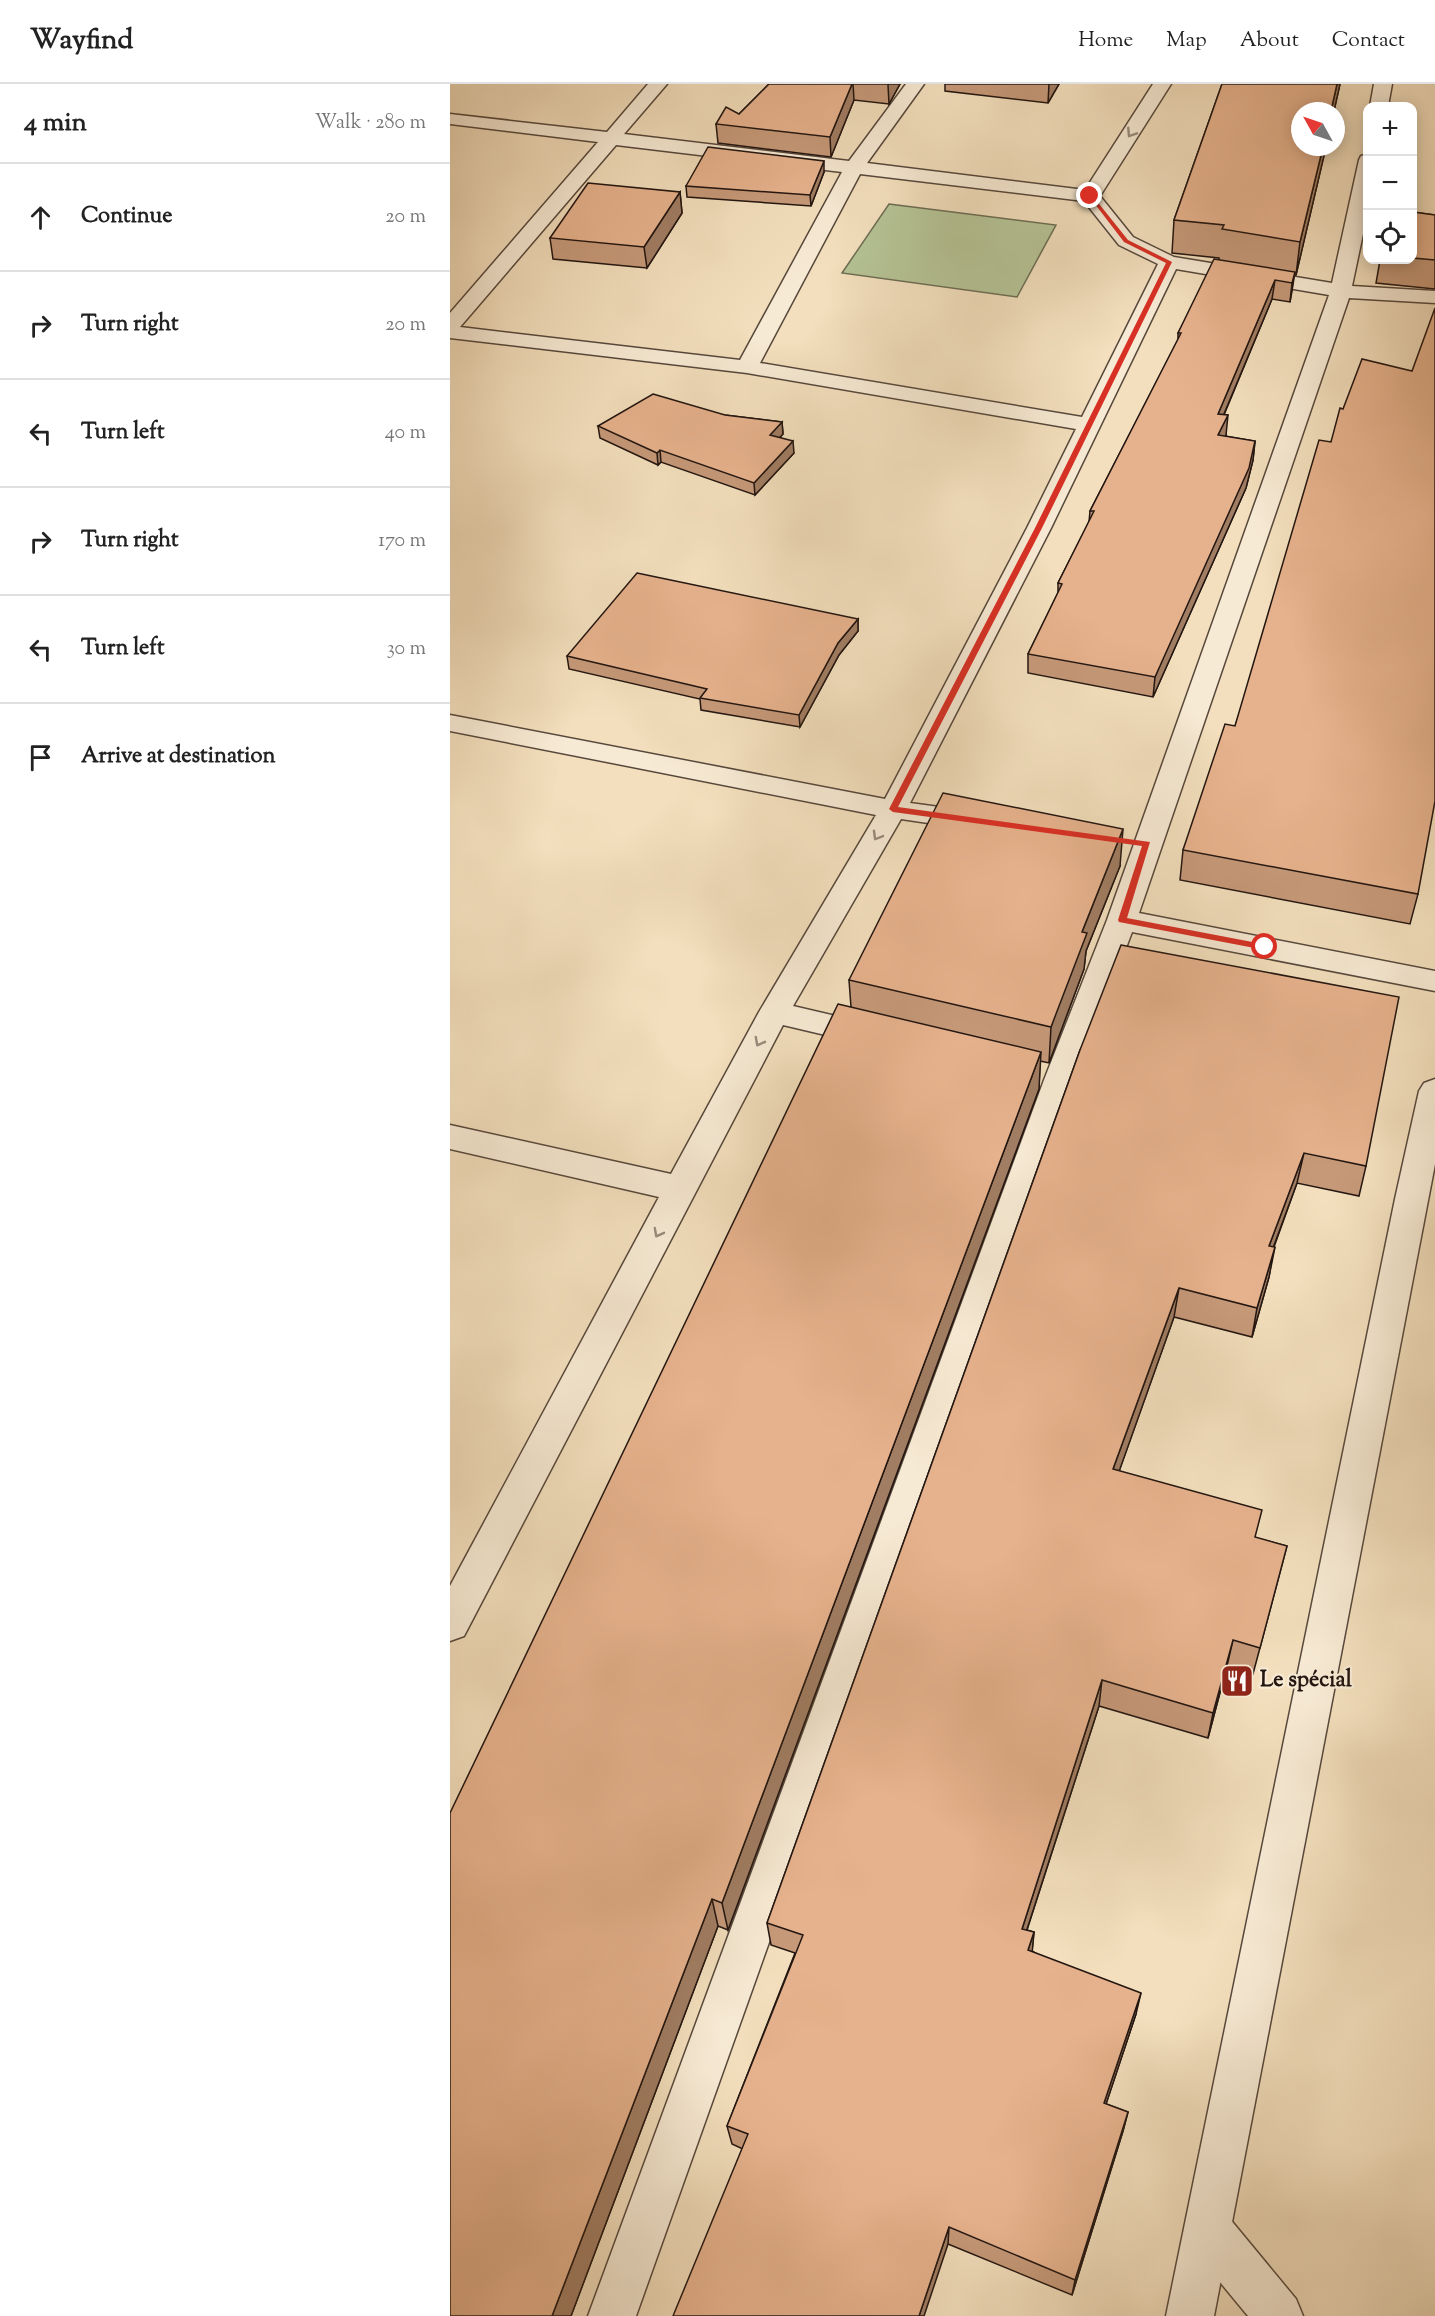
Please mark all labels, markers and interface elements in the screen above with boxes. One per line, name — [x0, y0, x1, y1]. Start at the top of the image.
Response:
text: Wayfind — [30, 21, 133, 61]
text: Home — [1078, 26, 1133, 56]
text: Map — [1166, 26, 1207, 56]
text: About — [1240, 26, 1299, 56]
text: Contact — [1332, 26, 1405, 56]
north arrow — [1291, 102, 1345, 156]
map controls — [1363, 102, 1417, 264]
button: + — [1363, 102, 1417, 156]
text: 4 min — [24, 105, 87, 142]
text: Walk · 280 m — [315, 109, 426, 138]
one-way arrow — [1126, 127, 1138, 137]
button: − — [1363, 156, 1417, 210]
route end — [1076, 182, 1102, 208]
icon: ahead — [24, 201, 57, 234]
text: Continue — [81, 201, 172, 233]
text: 20 m — [385, 203, 426, 232]
button: locate — [1363, 210, 1417, 264]
icon: right — [24, 309, 57, 342]
text: Turn right — [81, 309, 178, 341]
text: 20 m — [385, 311, 426, 340]
icon: left — [24, 417, 57, 450]
text: Turn left — [81, 417, 164, 449]
text: 40 m — [385, 419, 426, 448]
icon: right — [24, 525, 57, 558]
text: Turn right — [81, 525, 178, 557]
text: 170 m — [378, 527, 426, 556]
icon: left — [24, 633, 57, 666]
text: Turn left — [81, 633, 164, 665]
text: 30 m — [387, 635, 426, 664]
icon: arrive — [24, 741, 57, 774]
text: Arrive at destination — [81, 741, 276, 773]
one-way arrow — [873, 830, 884, 841]
route start — [1251, 933, 1277, 959]
one-way arrow — [755, 1036, 766, 1046]
one-way arrow — [654, 1226, 665, 1237]
restaurant icon: Le spécial — [1219, 1663, 1255, 1699]
place label: Le spécial — [1260, 1665, 1353, 1697]

